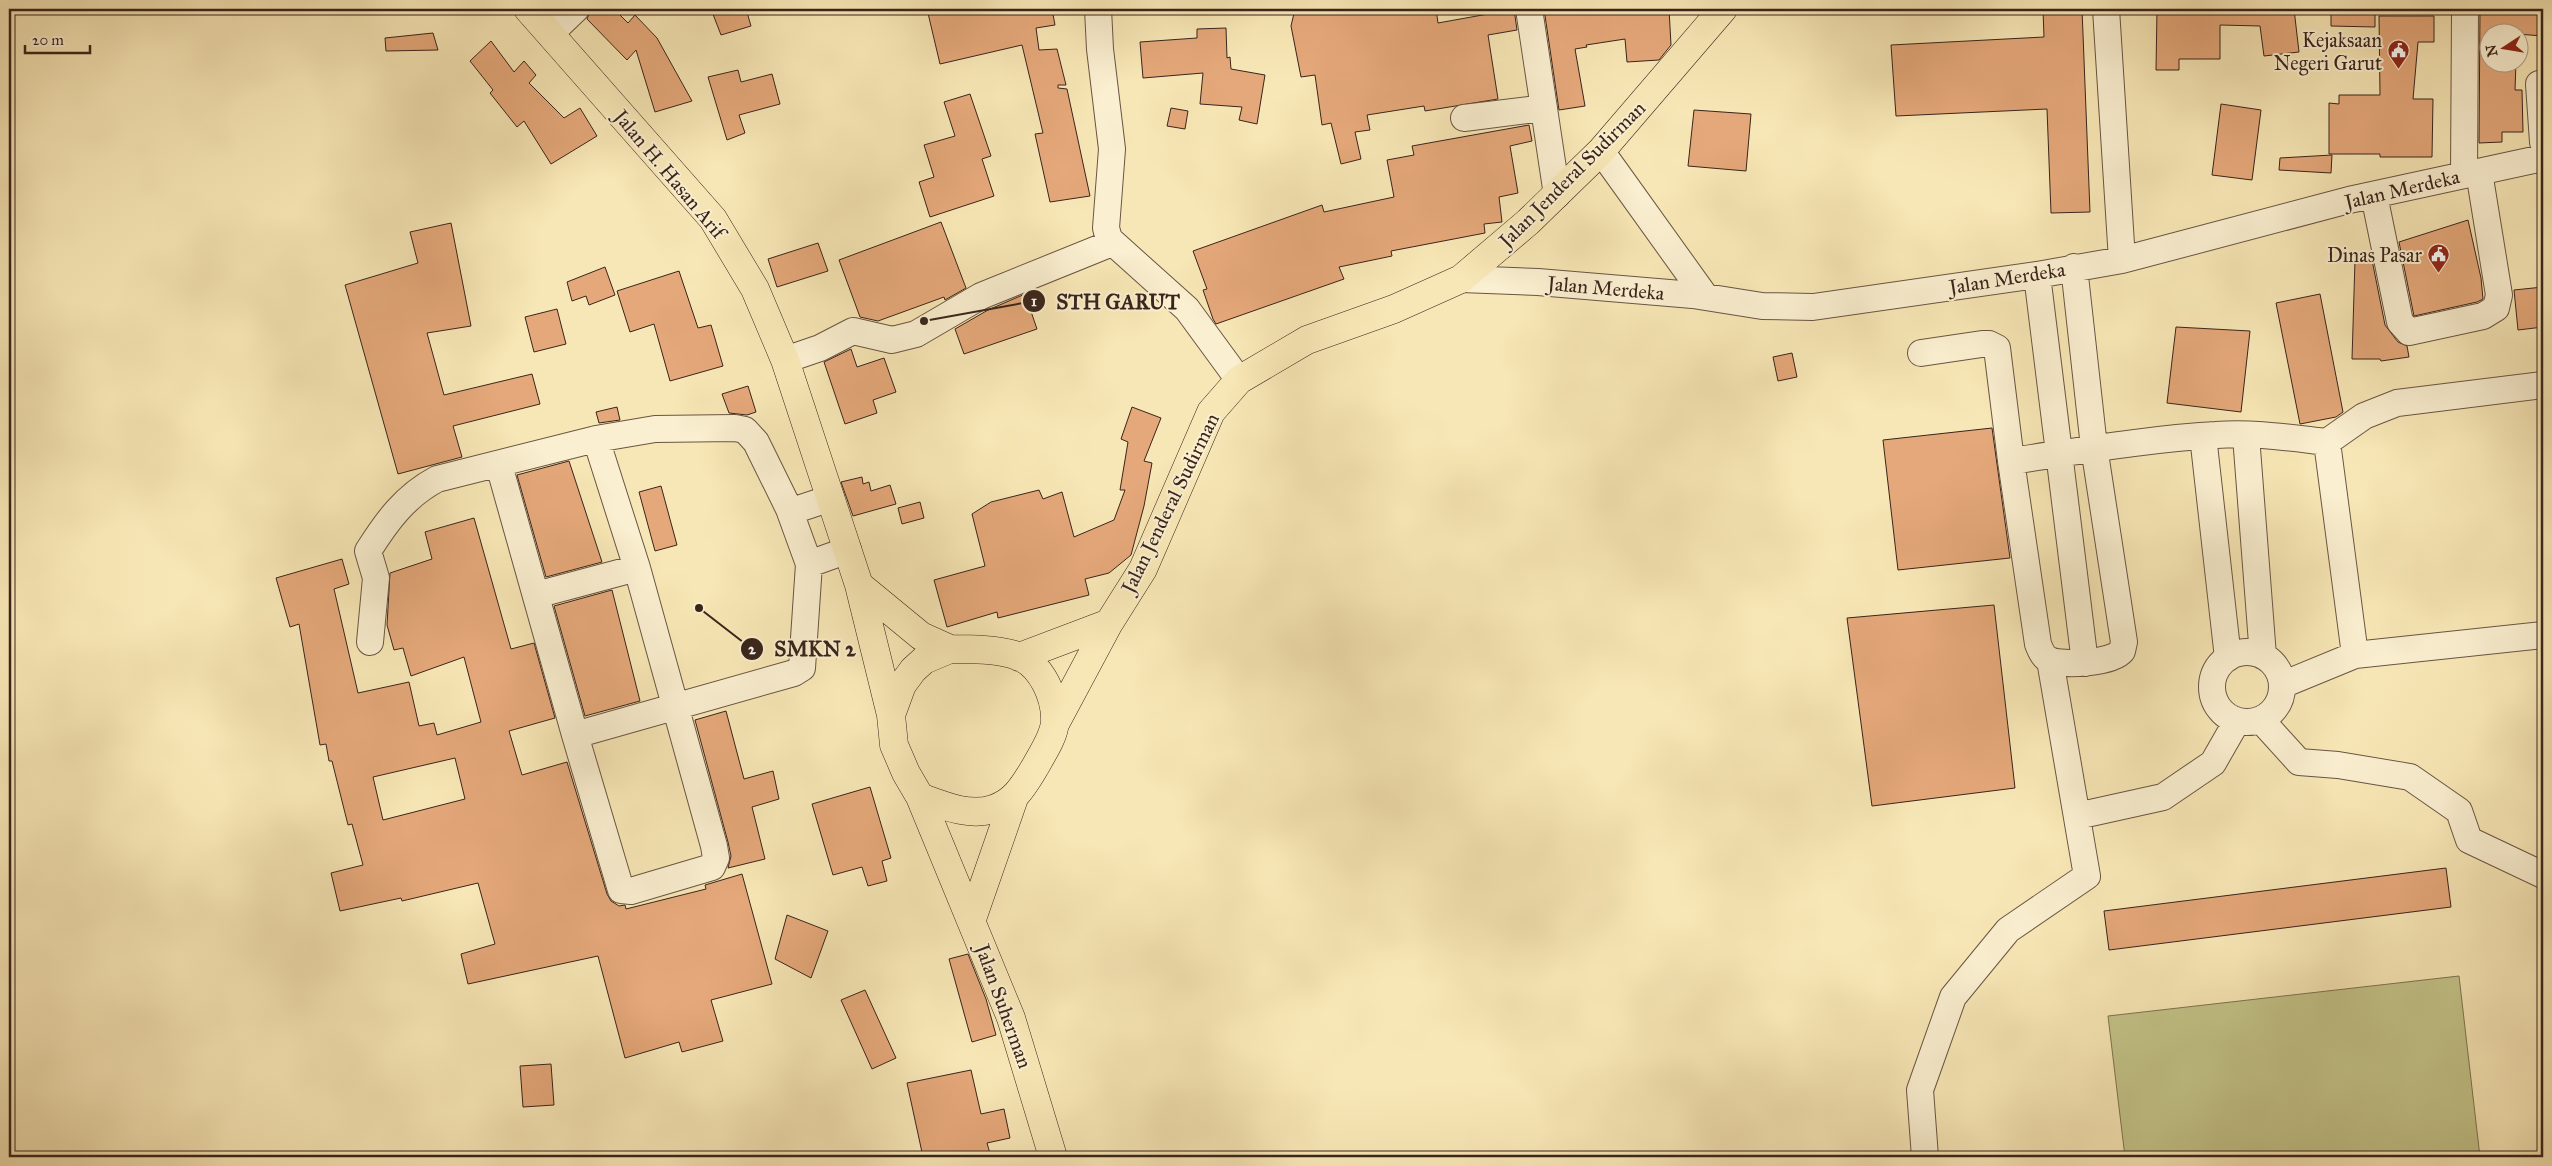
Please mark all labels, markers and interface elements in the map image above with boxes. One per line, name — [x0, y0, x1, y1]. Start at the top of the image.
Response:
scale bar — [25, 22, 90, 54]
north arrow — [2480, 22, 2530, 72]
place label: Kejaksaan Negeri Garut — [2274, 28, 2382, 76]
text: 20 m — [32, 31, 64, 49]
public building icon: Kejaksaan Negeri Garut — [2386, 39, 2410, 70]
text: N — [2482, 43, 2501, 58]
street label: Jalan Jenderal Sudirman — [1492, 96, 1651, 254]
street label: Jalan H. Hasan Arif — [607, 103, 733, 246]
street label: Jalan Merdeka — [2340, 164, 2463, 215]
place label: Dinas Pasar — [2327, 243, 2423, 267]
public building icon: Dinas Pasar — [2426, 243, 2450, 274]
street label: Jalan Merdeka — [1945, 257, 2067, 300]
street label: Jalan Merdeka — [1544, 271, 1666, 306]
callout: STH GARUT — [1021, 283, 1190, 319]
text: STH GARUT — [1056, 289, 1180, 315]
text: 1 — [1031, 292, 1037, 310]
street label: Jalan Jenderal Sudirman — [1115, 409, 1225, 599]
callout: SMKN 2 — [739, 631, 865, 667]
text: SMKN 2 — [774, 636, 856, 662]
text: 2 — [748, 640, 756, 658]
street label: Jalan Suherman — [969, 939, 1038, 1072]

